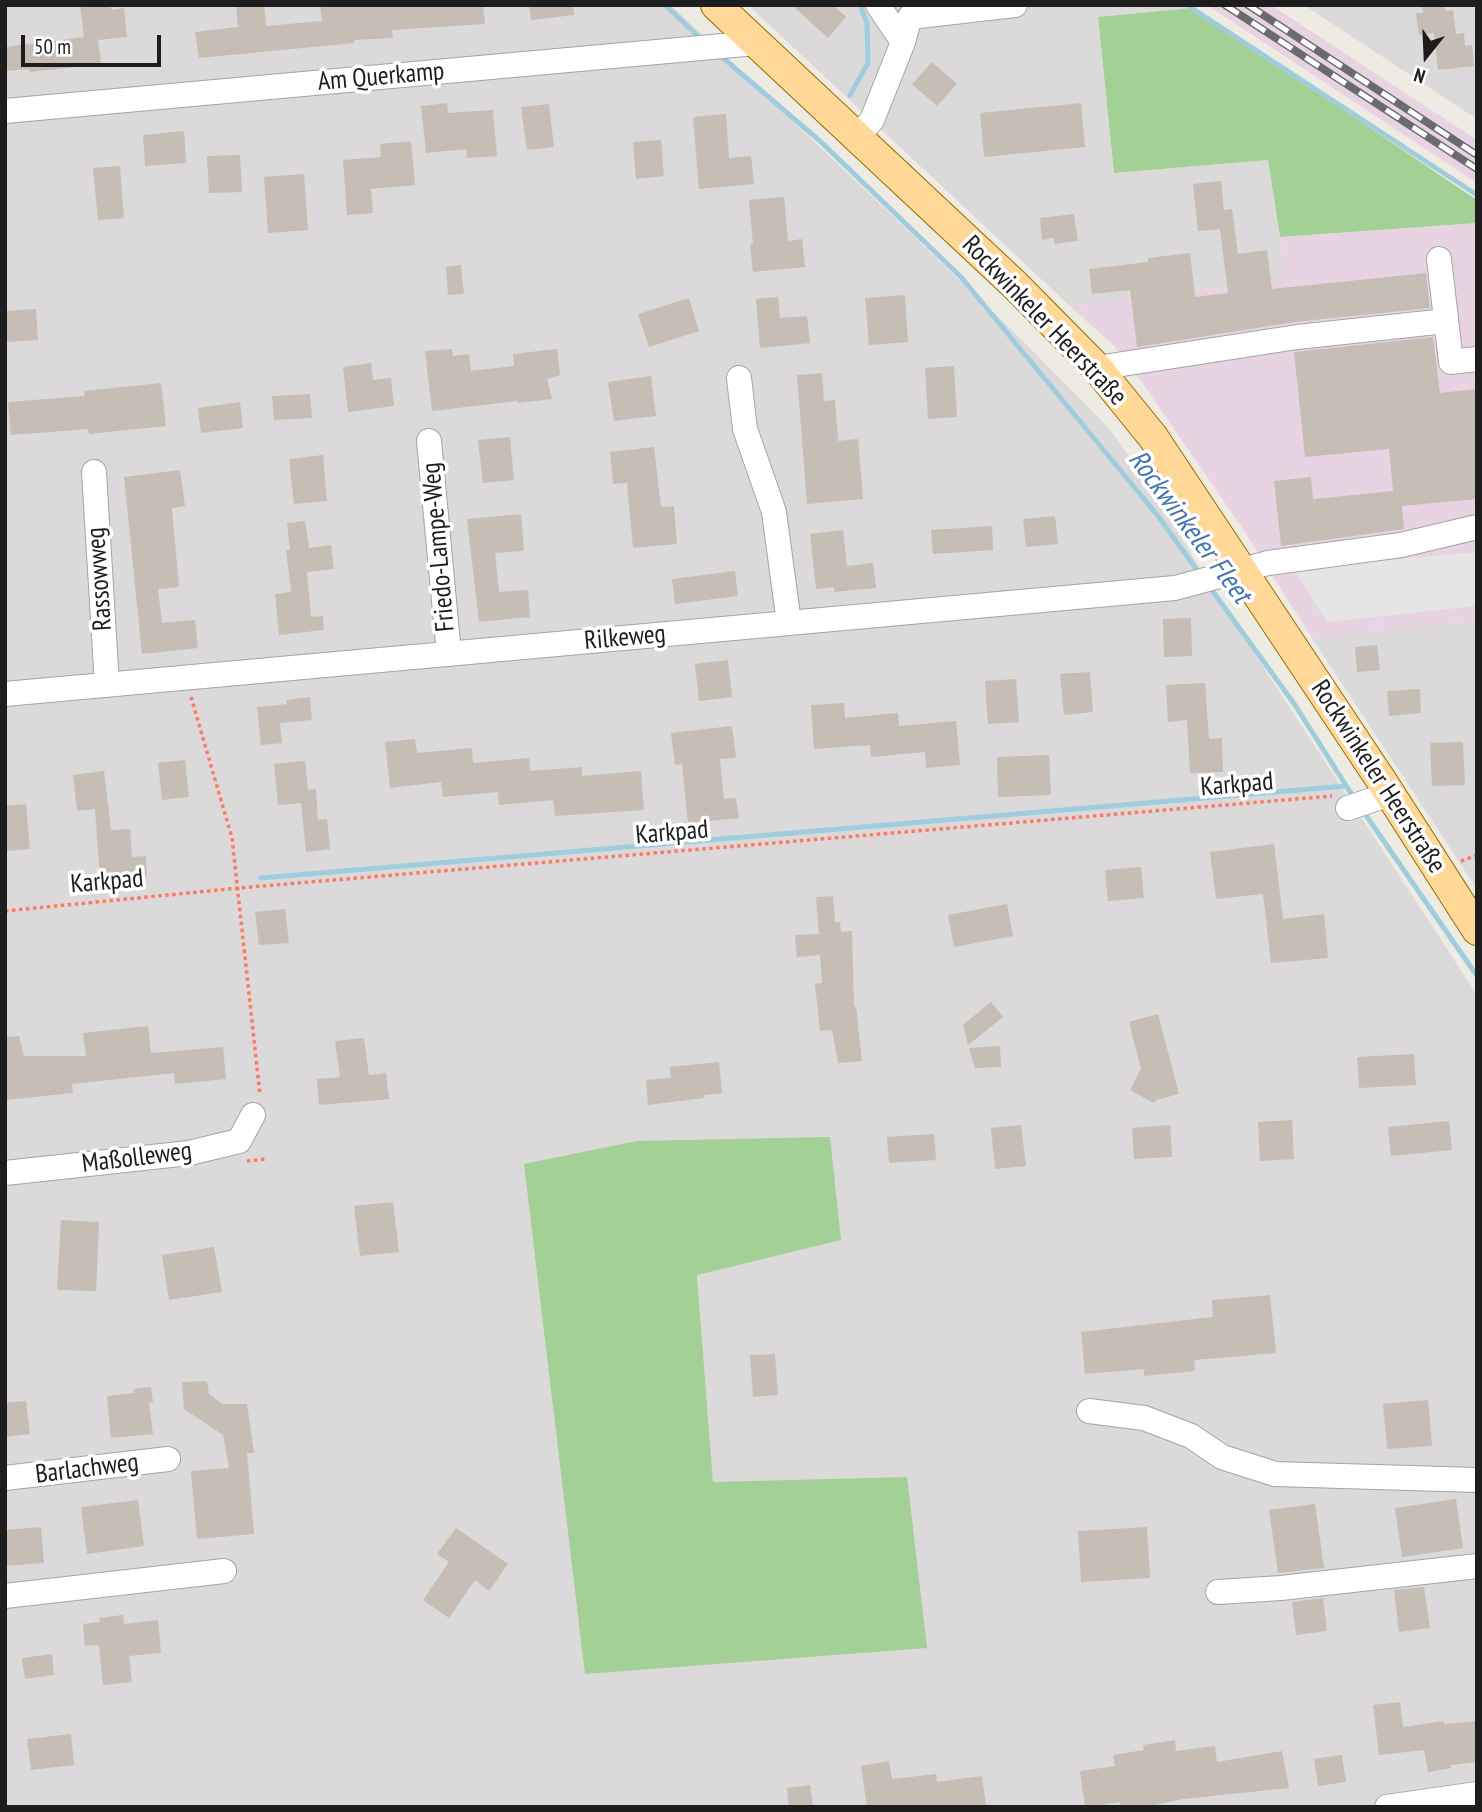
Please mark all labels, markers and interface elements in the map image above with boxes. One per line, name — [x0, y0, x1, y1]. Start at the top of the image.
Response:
scale bar — [24, 21, 164, 65]
north arrow — [1391, 21, 1461, 91]
text: 50 m — [34, 33, 71, 60]
street label: Am Querkamp — [316, 56, 446, 98]
text: N — [1411, 63, 1428, 89]
street label: Rockwinkeler Heerstraße — [955, 230, 1133, 412]
water label: Rockwinkeler Fleet — [1121, 444, 1257, 610]
street label: Friedo-Lampe-Weg — [416, 461, 462, 633]
street label: Rassowweg — [81, 526, 119, 632]
street label: Rilkeweg — [583, 619, 667, 657]
street label: Rockwinkeler Heerstraße — [1304, 675, 1452, 879]
street label: Karkpad — [1199, 766, 1275, 804]
street label: Karkpad — [634, 814, 710, 852]
street label: Karkpad — [69, 863, 145, 901]
street label: Maßolleweg — [80, 1136, 194, 1180]
street label: Barlachweg — [34, 1447, 140, 1491]

